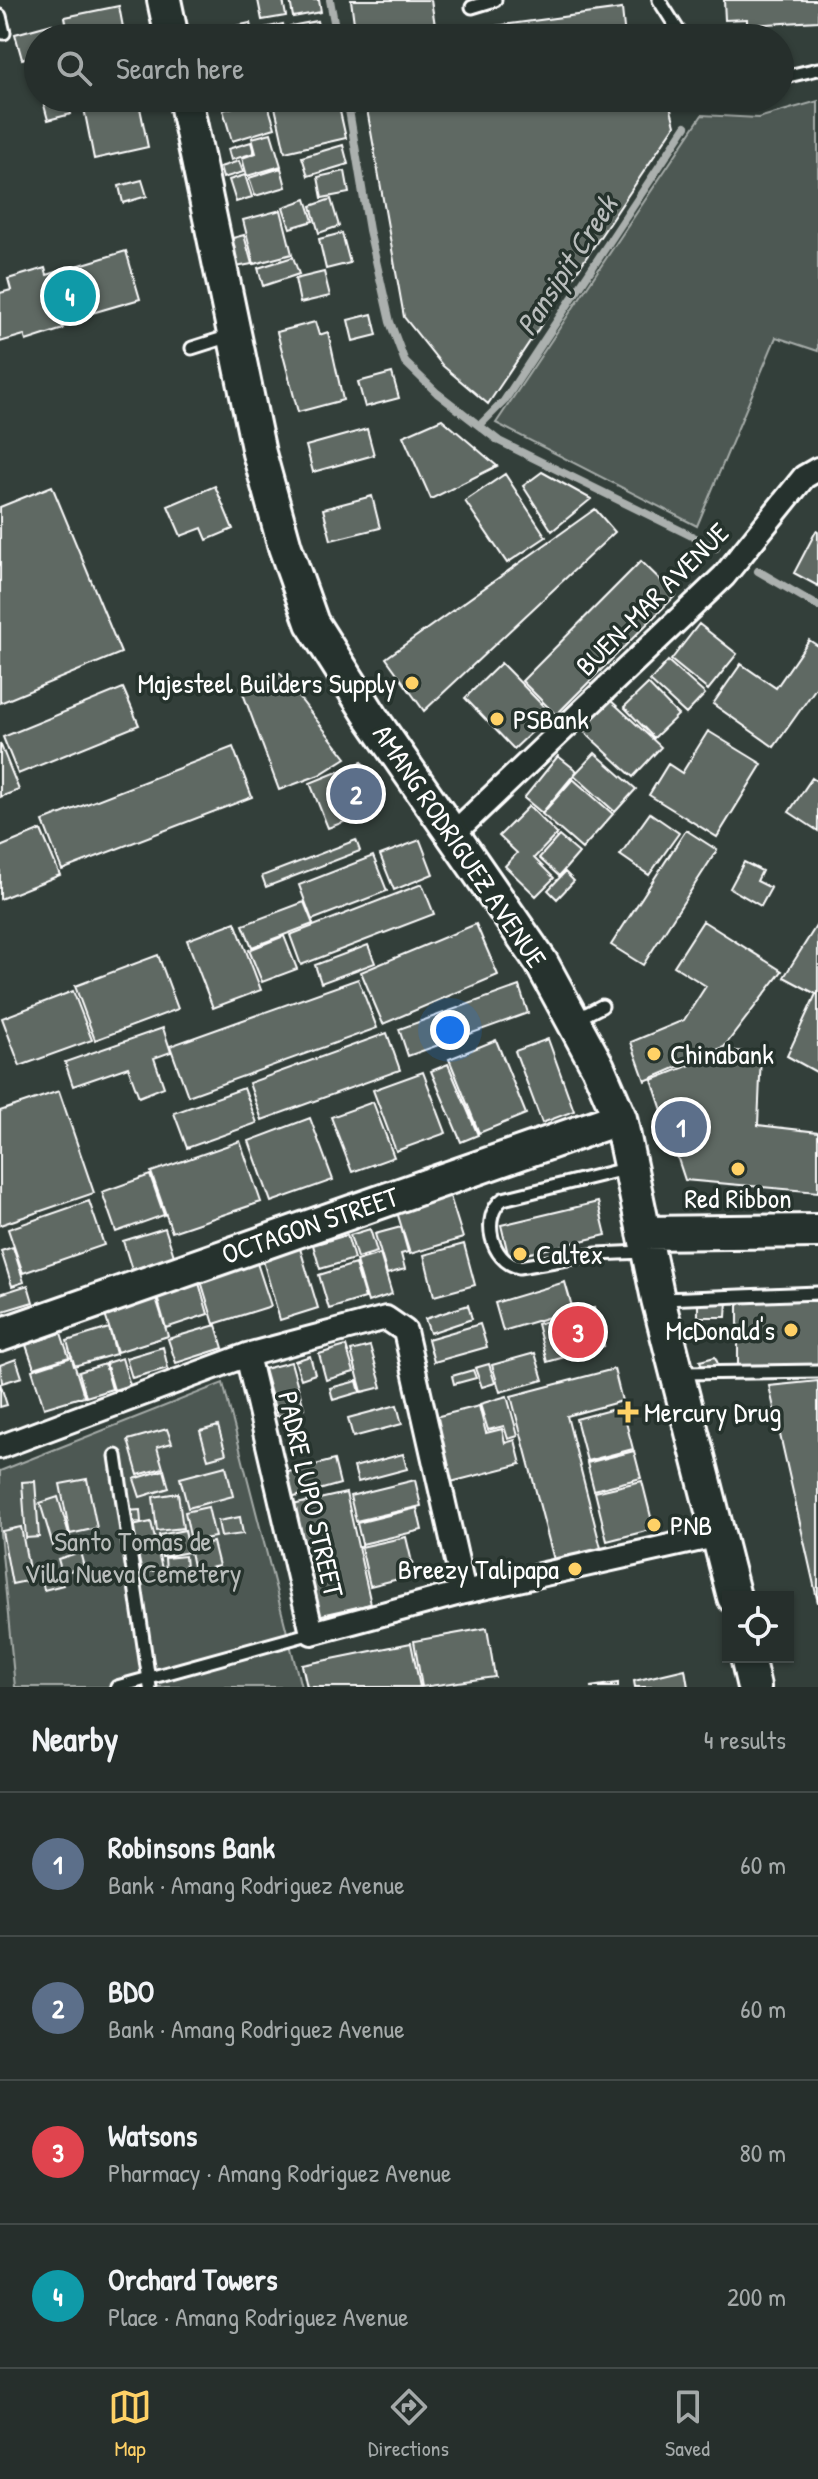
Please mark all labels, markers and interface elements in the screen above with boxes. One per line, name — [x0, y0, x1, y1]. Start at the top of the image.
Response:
search box — [24, 24, 794, 112]
icon: search — [52, 46, 96, 90]
text: Search here — [116, 48, 244, 88]
water label: Pansipit Creek — [506, 185, 628, 343]
pin: 4 — [44, 266, 96, 326]
street label: BUEN-MAR AVENUE — [567, 514, 737, 684]
place label: Majesteel Builders Supply — [138, 664, 396, 702]
marker: Majesteel Builders Supply — [403, 674, 421, 692]
place label: PSBank — [513, 700, 589, 738]
marker: PSBank — [488, 710, 506, 728]
street label: AMANG RODRIGUEZ AVENUE — [364, 717, 556, 975]
pin: 2 — [330, 764, 382, 824]
your location — [430, 1010, 470, 1050]
place label: Chinabank — [670, 1035, 774, 1073]
marker: Chinabank — [645, 1045, 663, 1063]
pin: 1 — [655, 1097, 707, 1157]
marker: Red Ribbon — [729, 1160, 747, 1178]
street label: OCTAGON STREET — [217, 1177, 404, 1273]
place label: Red Ribbon — [684, 1179, 792, 1217]
place label: Caltex — [536, 1235, 603, 1273]
marker: Caltex — [511, 1245, 529, 1263]
pin: 3 — [552, 1302, 604, 1362]
place label: McDonald's — [666, 1311, 775, 1349]
marker: McDonald's — [782, 1321, 800, 1339]
street label: PADRE LUPO STREET — [269, 1388, 353, 1601]
place label: Mercury Drug — [644, 1393, 781, 1431]
marker: Mercury Drug — [619, 1403, 637, 1421]
place label: PNB — [670, 1506, 713, 1544]
marker: PNB — [645, 1516, 663, 1534]
park label: Santo Tomas de Villa Nueva Cemetery — [24, 1522, 242, 1592]
place label: Breezy Talipapa — [398, 1550, 559, 1588]
marker: Breezy Talipapa — [566, 1560, 584, 1578]
map controls — [722, 1591, 794, 1663]
button: locate — [722, 1591, 794, 1663]
text: Nearby — [32, 1716, 118, 1762]
text: 4 results — [704, 1722, 786, 1757]
text: Robinsons Bank — [108, 1827, 275, 1867]
text: 1 — [53, 1847, 63, 1882]
text: 60 m — [740, 1847, 786, 1882]
text: Bank · Amang Rodriguez Avenue — [108, 1867, 405, 1902]
text: BDO — [108, 1971, 154, 2011]
text: 2 — [52, 1991, 64, 2026]
text: 60 m — [740, 1991, 786, 2026]
text: Bank · Amang Rodriguez Avenue — [108, 2011, 405, 2046]
text: Watsons — [108, 2115, 197, 2155]
text: 3 — [52, 2135, 64, 2170]
text: 80 m — [739, 2135, 786, 2170]
text: Pharmacy · Amang Rodriguez Avenue — [108, 2155, 451, 2190]
text: Orchard Towers — [108, 2259, 277, 2299]
text: 4 — [53, 2279, 63, 2314]
text: 200 m — [727, 2279, 786, 2314]
text: Place · Amang Rodriguez Avenue — [108, 2299, 409, 2334]
tab: Map — [108, 2385, 152, 2463]
tab: Directions — [368, 2385, 449, 2463]
tab: Saved — [665, 2385, 710, 2463]

